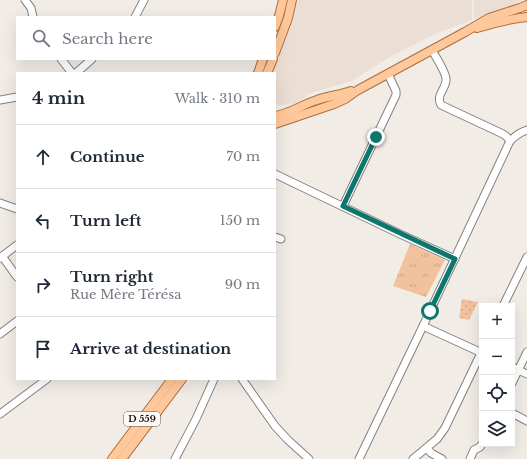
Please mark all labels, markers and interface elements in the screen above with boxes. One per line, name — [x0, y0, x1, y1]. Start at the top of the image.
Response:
search box — [16, 16, 276, 60]
icon: search — [30, 27, 52, 49]
text: Search here — [62, 29, 153, 48]
text: 4 min — [32, 88, 85, 109]
text: Walk · 310 m — [175, 90, 260, 107]
route end — [367, 128, 385, 146]
icon: ahead — [32, 146, 54, 168]
text: Continue — [70, 147, 145, 166]
text: 70 m — [227, 148, 260, 165]
icon: left — [32, 210, 54, 232]
text: Turn left — [70, 211, 141, 230]
text: 150 m — [220, 212, 260, 229]
text: Turn right — [70, 267, 153, 286]
icon: right — [32, 274, 54, 296]
text: 90 m — [225, 276, 260, 293]
text: Rue Mère Térésa — [70, 286, 181, 303]
route start — [421, 302, 439, 320]
map controls — [479, 303, 515, 447]
button: + — [479, 303, 515, 339]
icon: arrive — [32, 338, 54, 360]
text: Arrive at destination — [70, 339, 231, 358]
button: − — [479, 339, 515, 375]
button: locate — [479, 375, 515, 411]
button: layers — [479, 411, 515, 447]
road number: D 559 — [124, 412, 160, 426]

